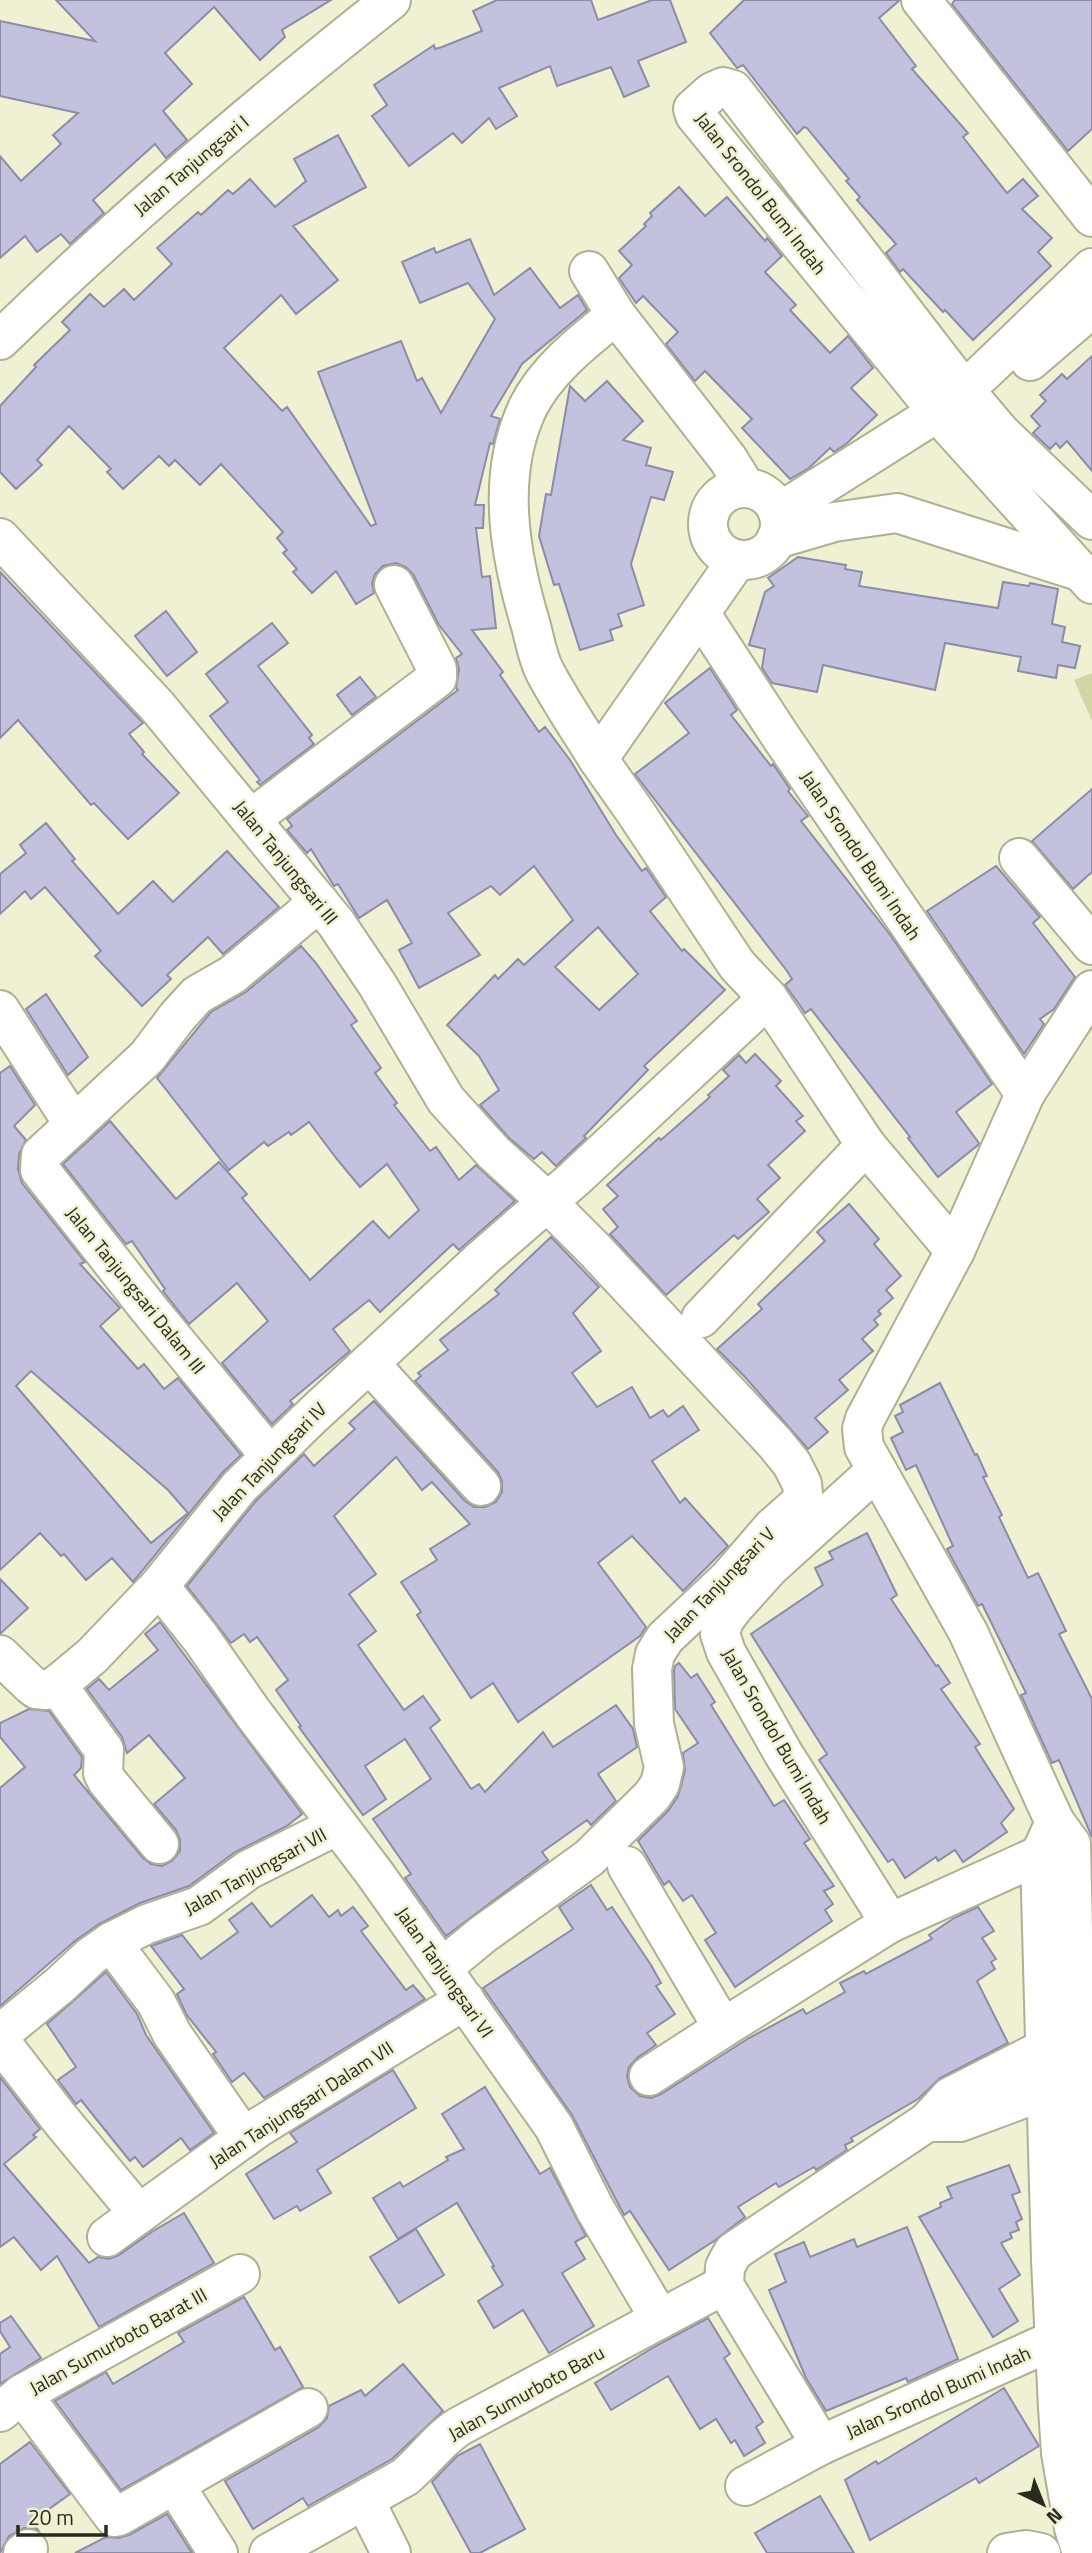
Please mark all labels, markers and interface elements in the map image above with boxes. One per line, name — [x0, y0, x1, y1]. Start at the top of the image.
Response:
street label: Jalan Srondol Bumi Indah — [689, 105, 834, 280]
street label: Jalan Tanjungsari I — [126, 107, 255, 222]
street label: Jalan Srondol Bumi Indah — [794, 764, 929, 946]
street label: Jalan Tanjungsari III — [227, 793, 346, 930]
street label: Jalan Tanjungsari Dalam III — [59, 1200, 213, 1380]
street label: Jalan Tanjungsari IV — [205, 1395, 333, 1526]
street label: Jalan Tanjungsari V — [656, 1520, 781, 1648]
street label: Jalan Srondol Bumi Indah — [715, 1642, 840, 1829]
street label: Jalan Tanjungsari VII — [178, 1819, 331, 1922]
street label: Jalan Tanjungsari VI — [389, 1900, 502, 2043]
street label: Jalan Tanjungsari Dalam VII — [203, 2033, 399, 2174]
street label: Jalan Sumurboto Barat III — [24, 2280, 212, 2402]
street label: Jalan Sumurboto Baru — [442, 2337, 609, 2448]
street label: Jalan Srondol Bumi Indah — [841, 2338, 1035, 2445]
north arrow — [1008, 2469, 1078, 2539]
scale bar — [18, 2494, 105, 2538]
text: 20 m — [28, 2501, 74, 2533]
text: N — [1040, 2502, 1070, 2532]

